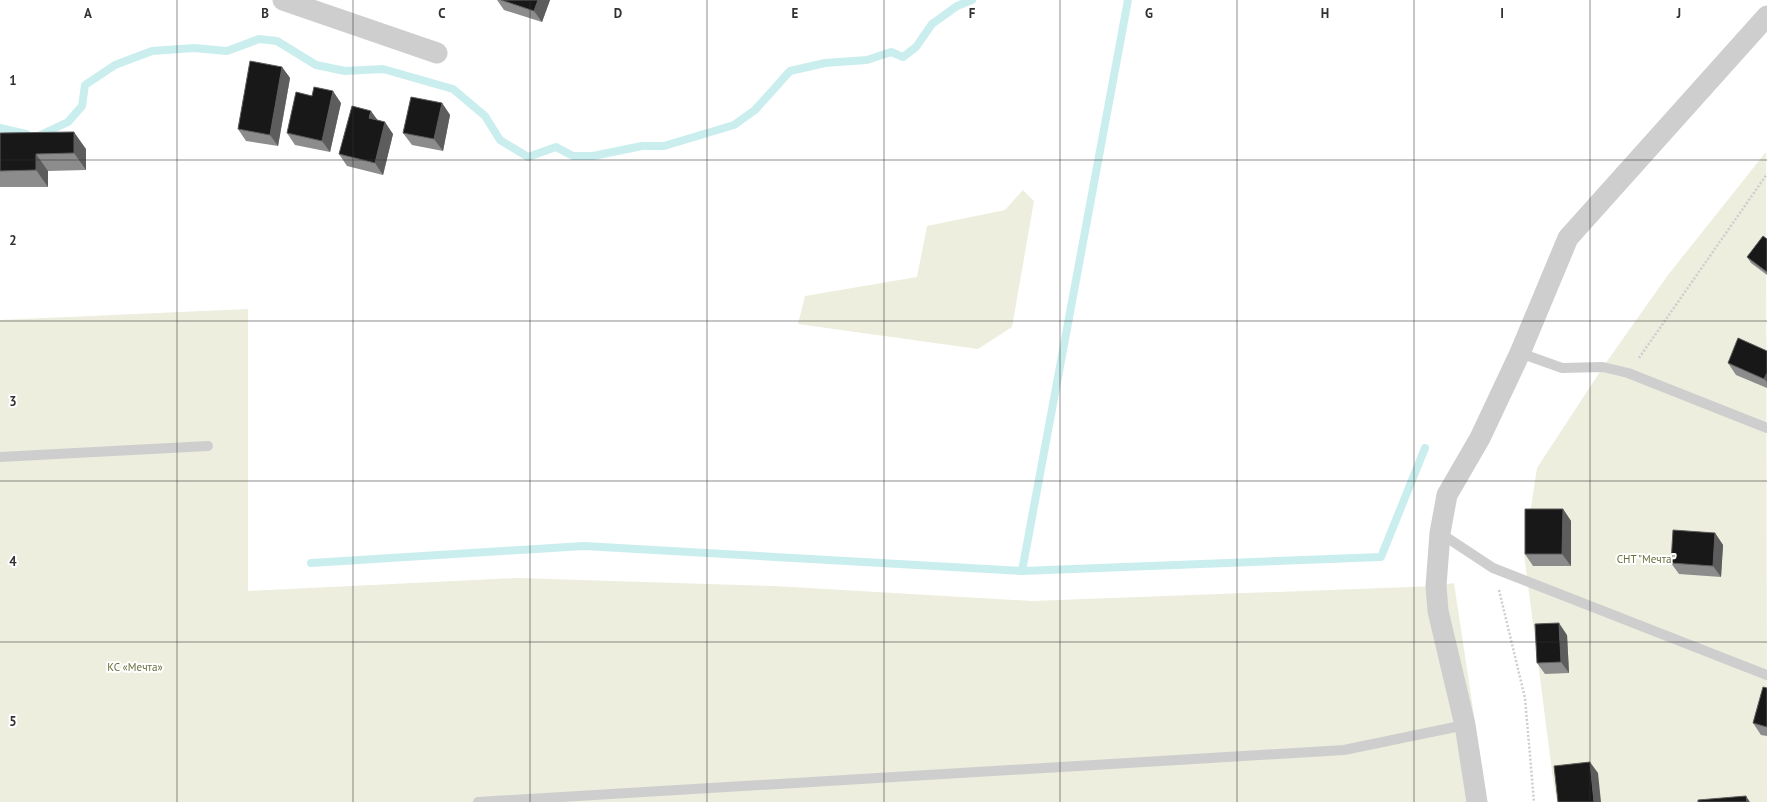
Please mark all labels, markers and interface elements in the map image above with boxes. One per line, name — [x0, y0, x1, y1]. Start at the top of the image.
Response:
text: A — [84, 5, 92, 22]
text: B — [261, 5, 269, 22]
text: C — [438, 5, 446, 22]
text: D — [614, 5, 622, 22]
text: E — [792, 5, 799, 22]
text: F — [969, 5, 976, 22]
text: G — [1145, 5, 1153, 22]
text: H — [1321, 5, 1329, 22]
text: I — [1500, 5, 1504, 22]
text: J — [1676, 5, 1681, 22]
text: 1 — [9, 72, 17, 89]
text: 2 — [9, 232, 17, 249]
text: 3 — [9, 393, 17, 410]
park label: СНТ "Мечта" — [1617, 552, 1676, 566]
text: 4 — [9, 553, 17, 570]
park label: КС «Мечта» — [107, 660, 163, 674]
text: 5 — [9, 713, 17, 730]

